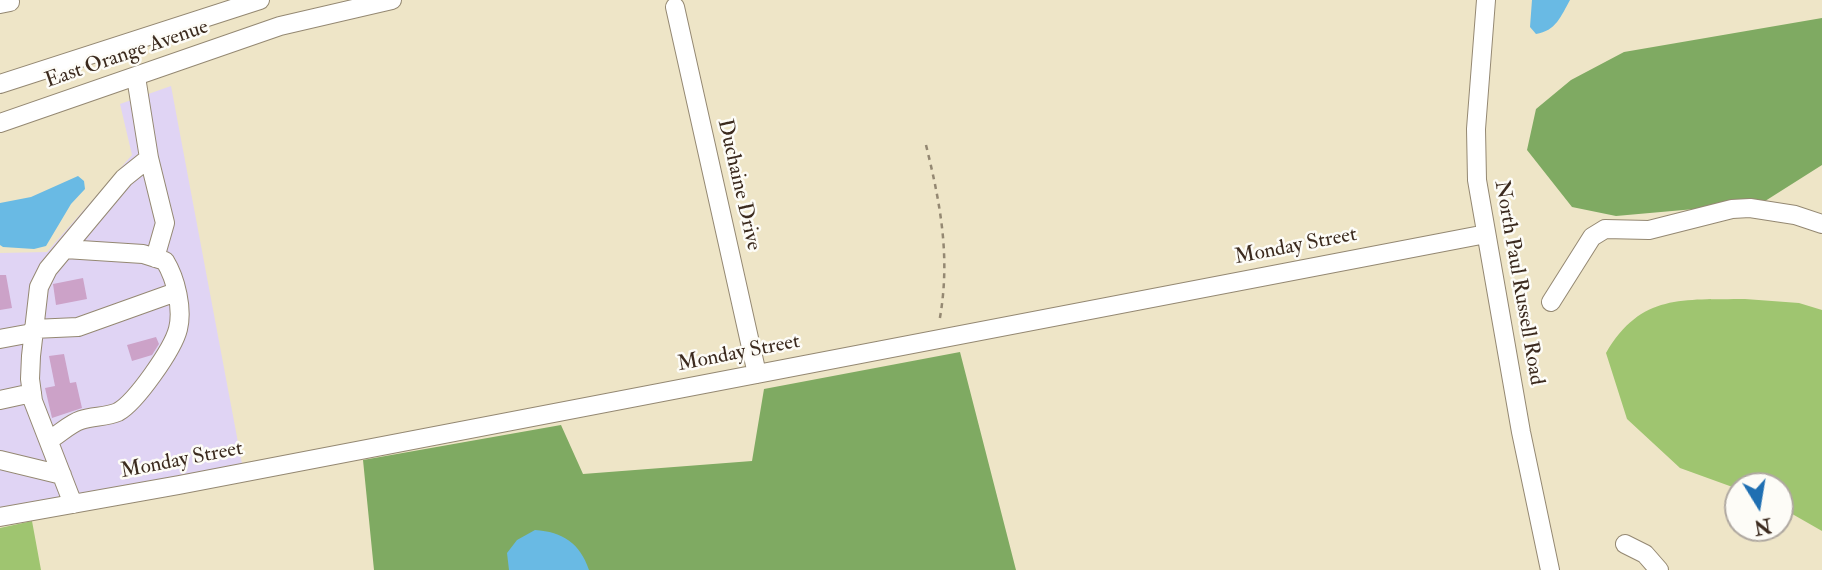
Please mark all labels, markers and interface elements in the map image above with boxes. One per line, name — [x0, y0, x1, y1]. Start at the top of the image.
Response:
street label: East Orange Avenue — [42, 15, 212, 95]
street label: Duchaine Drive — [711, 117, 765, 253]
street label: North Paul Russell Road — [1488, 179, 1548, 387]
street label: Monday Street — [1233, 223, 1359, 271]
street label: Monday Street — [676, 330, 802, 378]
street label: Monday Street — [119, 437, 245, 485]
north arrow — [1724, 472, 1794, 542]
text: N — [1752, 512, 1773, 539]

